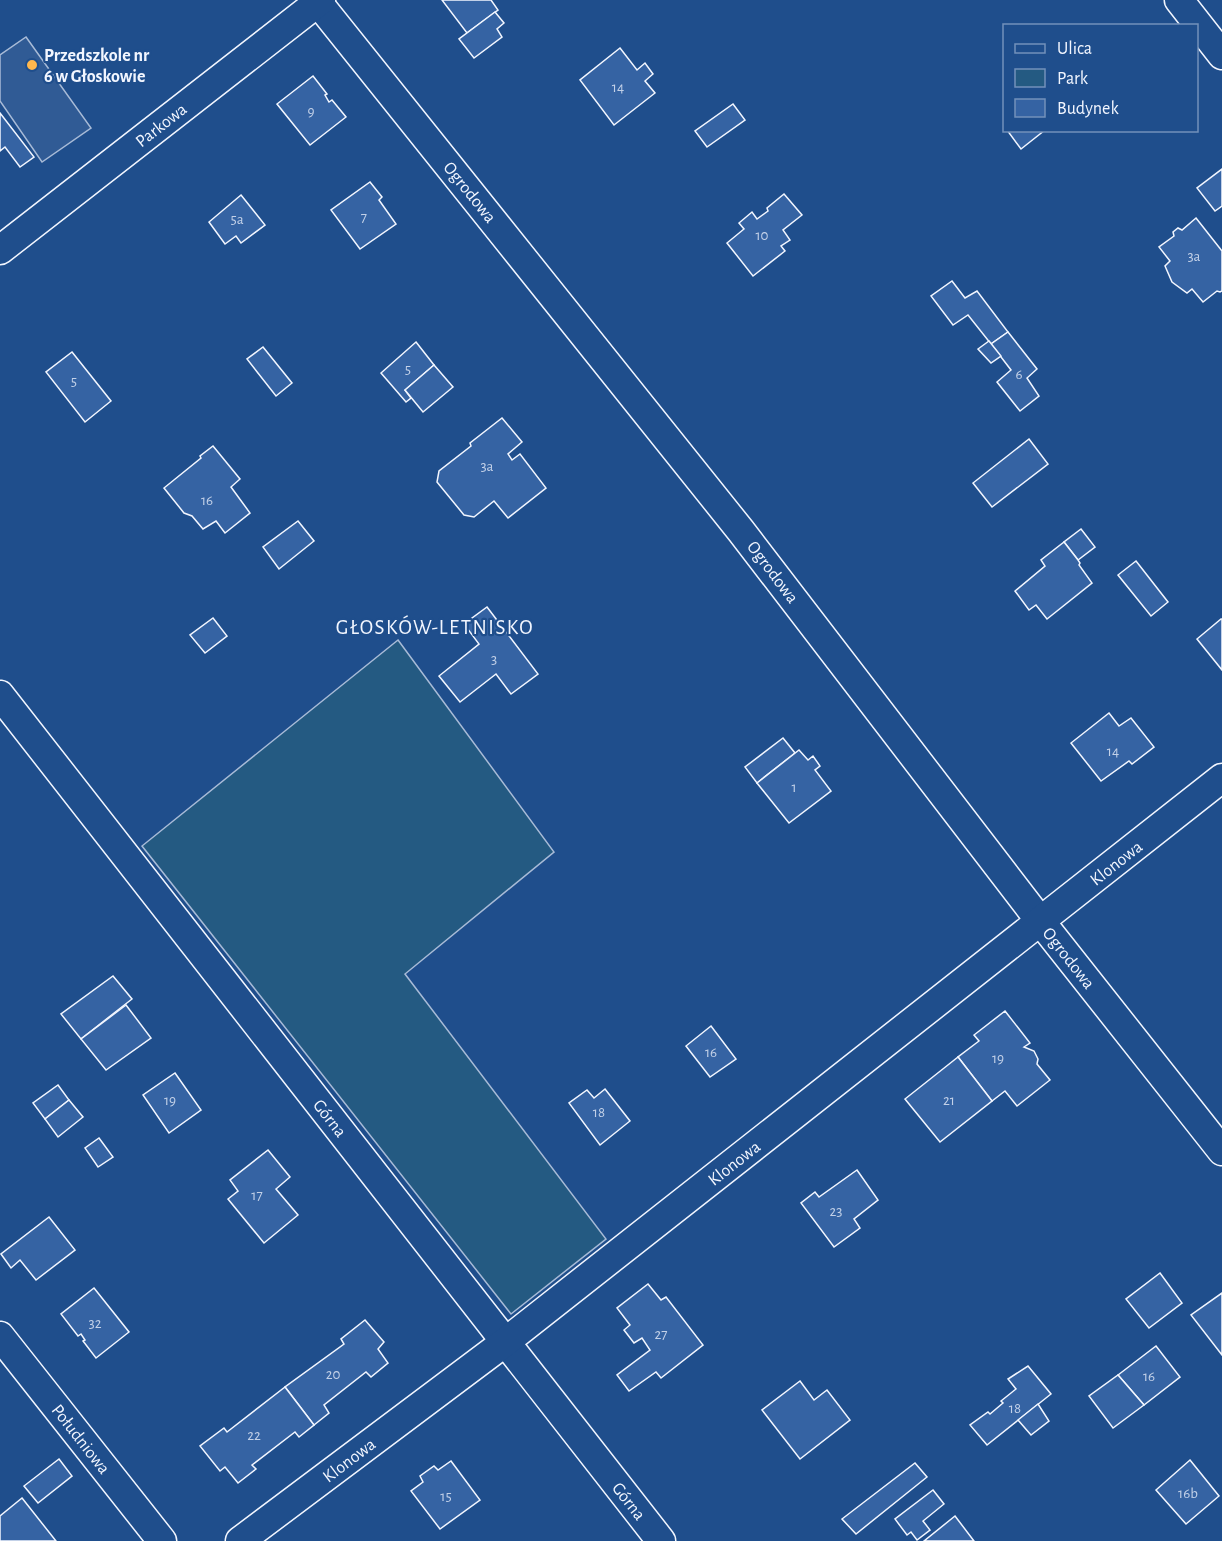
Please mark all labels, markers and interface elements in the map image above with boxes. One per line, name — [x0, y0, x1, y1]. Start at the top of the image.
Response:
legend — [1003, 24, 1198, 132]
text: Ulica — [1057, 40, 1092, 58]
place label: Przedszkole nr 6 w Głoskowie — [44, 47, 150, 86]
marker: Przedszkole nr 6 w Głoskowie — [25, 58, 39, 72]
text: Park — [1057, 70, 1089, 88]
house number: 14 — [612, 80, 624, 95]
street label: Parkowa — [133, 100, 191, 151]
text: Budynek — [1057, 100, 1119, 118]
house number: 9 — [307, 104, 315, 119]
street label: Ogrodowa — [439, 159, 499, 227]
house number: 7 — [361, 210, 367, 225]
house number: 5a — [230, 212, 244, 227]
house number: 10 — [755, 228, 769, 243]
house number: 3a — [1187, 249, 1201, 264]
house number: 5 — [405, 362, 411, 377]
house number: 6 — [1015, 367, 1023, 382]
house number: 5 — [71, 374, 77, 389]
house number: 3a — [480, 459, 494, 474]
house number: 16 — [201, 493, 213, 508]
street label: Ogrodowa — [743, 538, 801, 607]
district label: GŁOSKÓW-LETNISKO — [336, 615, 534, 638]
house number: 3 — [491, 652, 497, 667]
house number: 14 — [1107, 744, 1119, 759]
house number: 1 — [791, 780, 797, 795]
street label: Klonowa — [1087, 838, 1146, 890]
street label: Ogrodowa — [1039, 924, 1098, 993]
house number: 16 — [705, 1045, 717, 1060]
house number: 19 — [992, 1051, 1004, 1066]
house number: 19 — [164, 1093, 176, 1108]
house number: 21 — [943, 1093, 955, 1108]
street label: Górna — [309, 1096, 349, 1141]
house number: 18 — [593, 1105, 605, 1120]
street label: Klonowa — [705, 1138, 764, 1190]
house number: 17 — [251, 1188, 263, 1203]
house number: 23 — [829, 1204, 843, 1219]
house number: 32 — [88, 1316, 102, 1331]
house number: 27 — [654, 1327, 668, 1342]
house number: 20 — [326, 1367, 340, 1382]
house number: 16 — [1143, 1369, 1155, 1384]
street label: Południowa — [48, 1401, 113, 1478]
house number: 18 — [1009, 1401, 1021, 1416]
house number: 22 — [247, 1428, 261, 1443]
street label: Klonowa — [320, 1435, 379, 1486]
street label: Górna — [608, 1479, 648, 1524]
house number: 16b — [1178, 1486, 1198, 1501]
house number: 15 — [440, 1489, 452, 1504]

